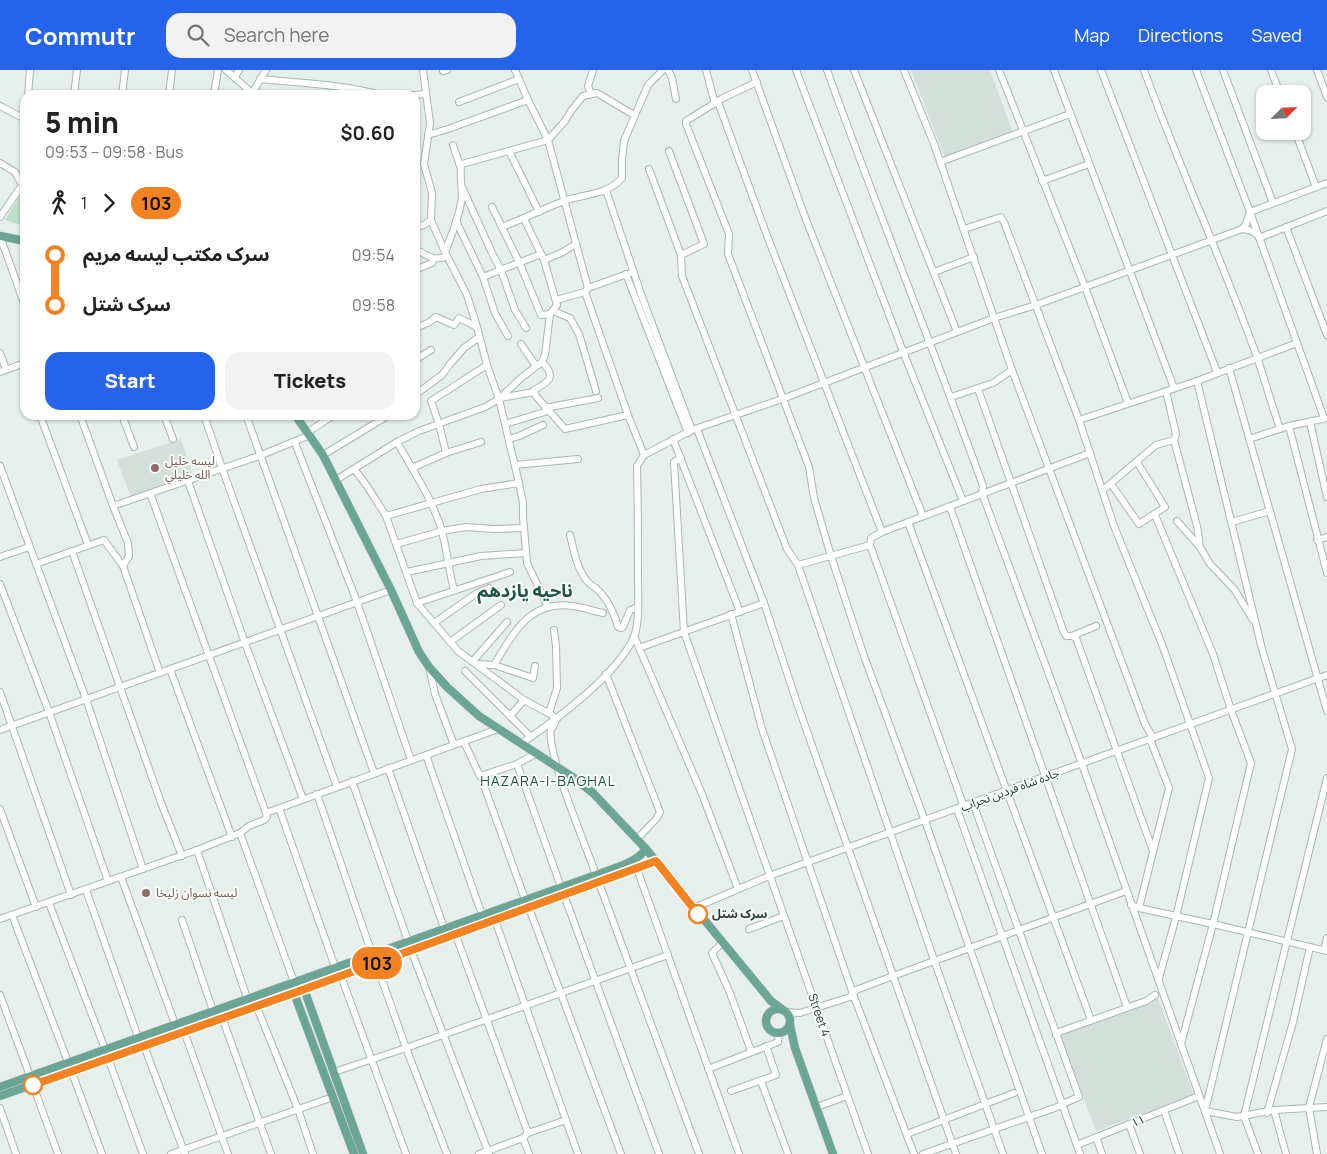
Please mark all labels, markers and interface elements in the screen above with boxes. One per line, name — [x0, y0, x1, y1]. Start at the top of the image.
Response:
search box — [166, 13, 516, 58]
text: Commutr — [25, 19, 136, 52]
icon: search — [184, 21, 212, 49]
text: Search here — [224, 22, 329, 48]
text: Map — [1074, 23, 1110, 47]
text: Directions — [1138, 23, 1223, 47]
text: Saved — [1251, 23, 1302, 47]
north arrow — [1256, 85, 1311, 140]
map controls — [1256, 85, 1311, 140]
text: 5 min — [45, 103, 119, 141]
text: $0.60 — [340, 120, 395, 146]
text: 09:53 – 09:58 · Bus — [45, 141, 183, 163]
icon: walk — [45, 189, 73, 217]
icon: forward — [95, 189, 123, 217]
text: 103 — [141, 191, 171, 215]
text: 1 — [81, 192, 87, 214]
text: سرک مکتب لیسه مریم — [83, 241, 269, 267]
text: 09:54 — [352, 244, 395, 266]
text: سرک شتل — [83, 291, 171, 317]
text: 09:58 — [352, 294, 395, 316]
button: Start — [45, 352, 215, 410]
button: Tickets — [225, 352, 395, 410]
place label: ليسه خليل الله خليلي — [165, 452, 215, 485]
marker: ليسه خليل الله خليلي — [149, 462, 161, 474]
district label: ناحیه یازدهم — [477, 578, 573, 604]
street label: جاده شاه فردین نجراب — [958, 764, 1062, 815]
district label: HAZARA-I-BAGHAL — [480, 771, 616, 790]
place label: لیسه نسوان زلیخا — [156, 884, 237, 901]
marker: لیسه نسوان زلیخا — [140, 887, 152, 899]
marker: سرک شتل — [688, 904, 708, 924]
place label: سرک شتل — [712, 905, 767, 922]
line badge: 103 — [348, 947, 406, 979]
text: 103 — [362, 951, 392, 975]
street label: Street 4 — [804, 991, 835, 1039]
unlabelled marker — [23, 1075, 43, 1095]
street label: ۱۱ — [1128, 1110, 1147, 1131]

